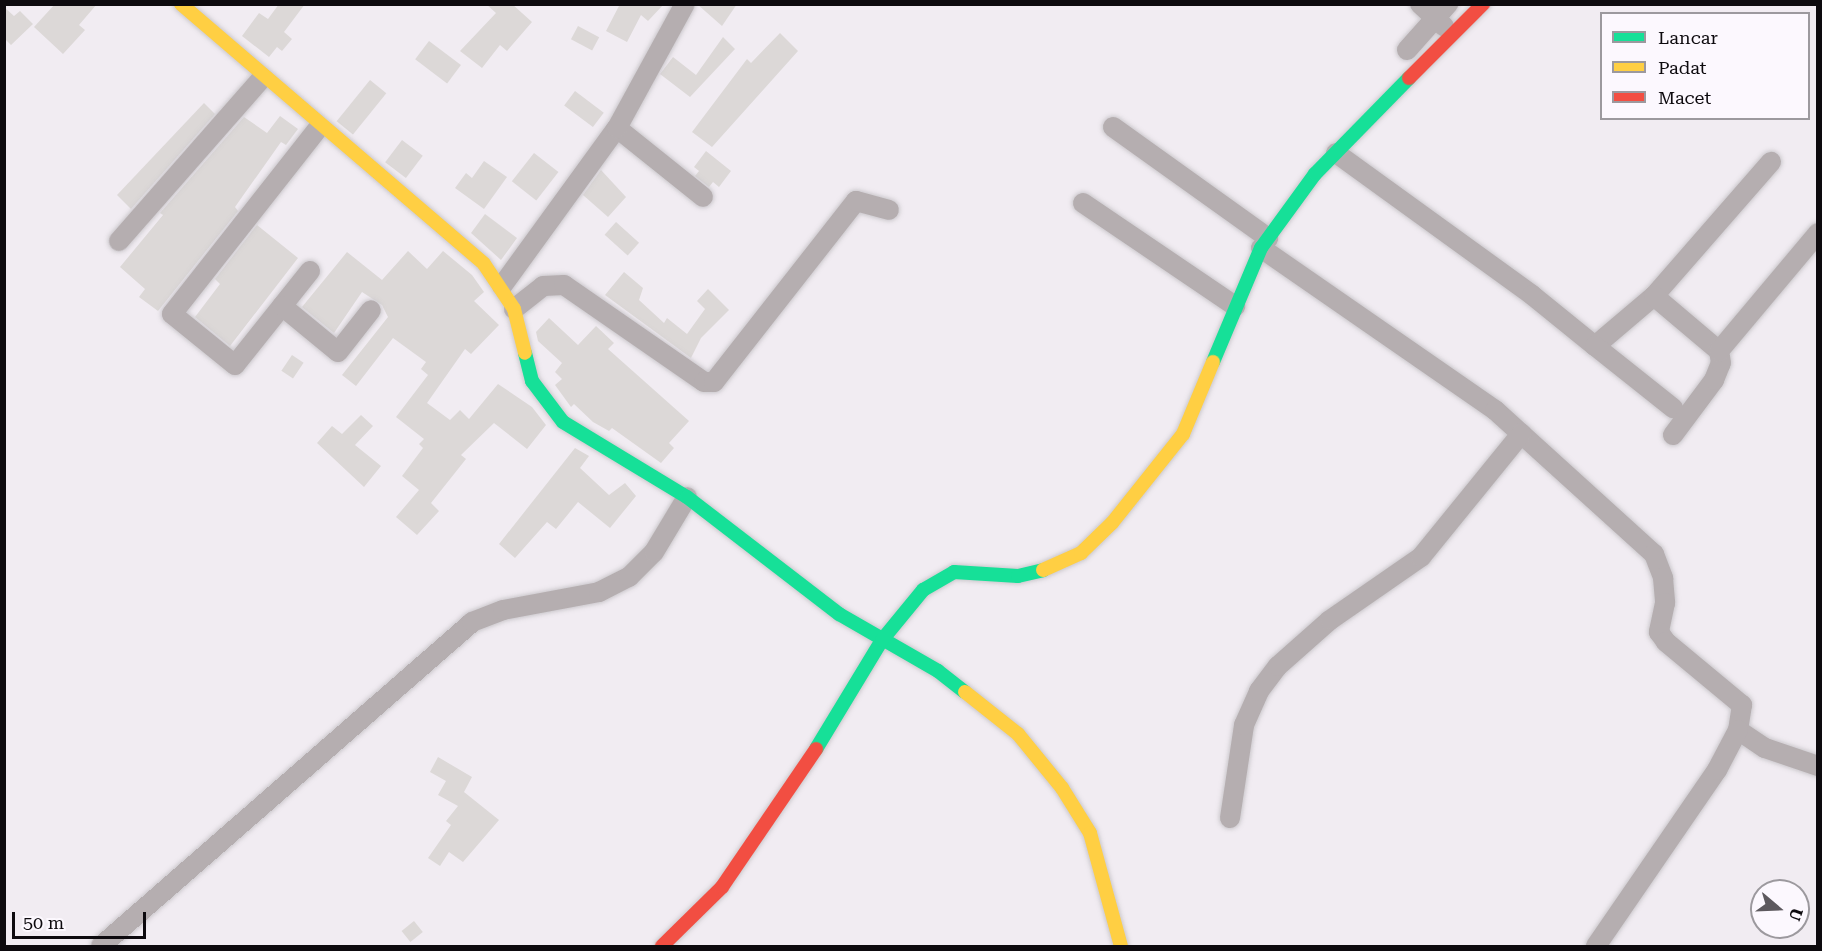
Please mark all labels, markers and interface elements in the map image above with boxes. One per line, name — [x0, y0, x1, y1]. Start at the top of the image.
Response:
legend — [1600, 12, 1810, 120]
text: Lancar — [1658, 27, 1718, 48]
text: Padat — [1658, 57, 1707, 78]
text: Macet — [1658, 87, 1711, 108]
north arrow — [1750, 879, 1810, 939]
scale bar — [15, 900, 148, 938]
text: U — [1785, 905, 1807, 923]
text: 50 m — [23, 912, 64, 933]

